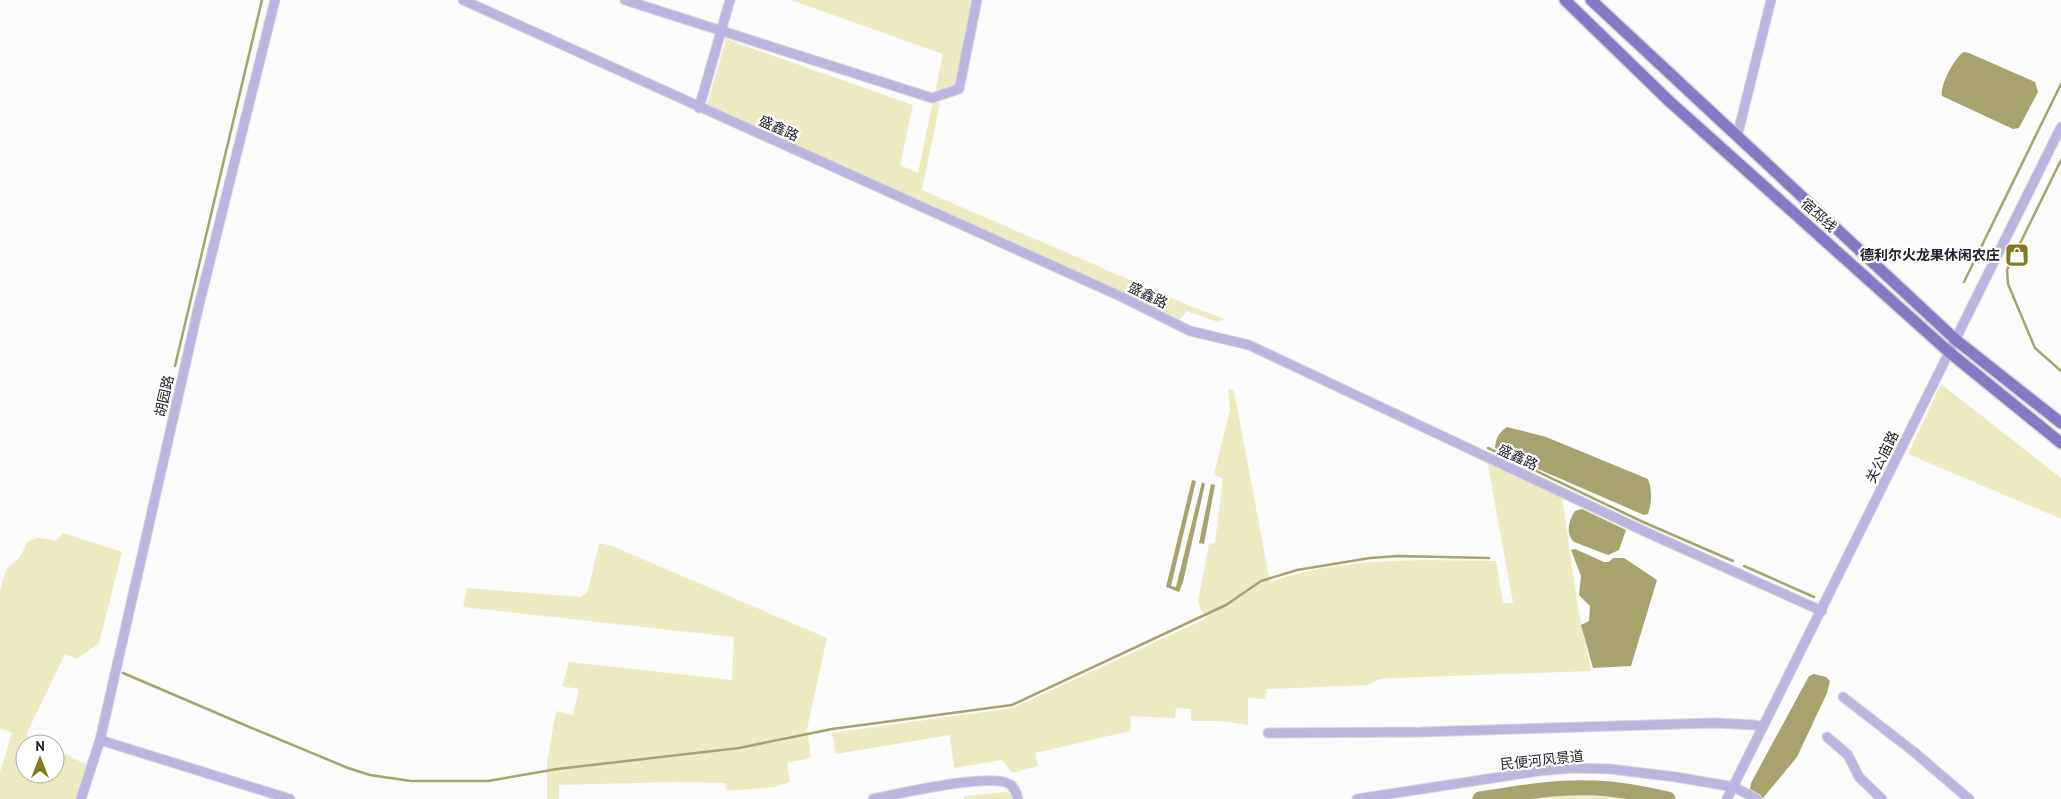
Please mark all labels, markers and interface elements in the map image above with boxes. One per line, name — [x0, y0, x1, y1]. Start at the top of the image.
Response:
street label: 盛鑫路 — [756, 111, 802, 145]
street label: 宿邳线 — [1797, 194, 1841, 236]
shop icon: 德利尔火龙果休闲农庄 — [2004, 242, 2030, 268]
place label: 德利尔火龙果休闲农庄 — [1860, 246, 2000, 264]
street label: 盛鑫路 — [1125, 278, 1171, 312]
street label: 胡园路 — [151, 374, 177, 418]
street label: 关公庙路 — [1862, 428, 1902, 486]
street label: 盛鑫路 — [1495, 440, 1541, 474]
north arrow — [15, 734, 65, 784]
text: N — [35, 737, 45, 755]
street label: 民便河风景道 — [1499, 747, 1585, 773]

